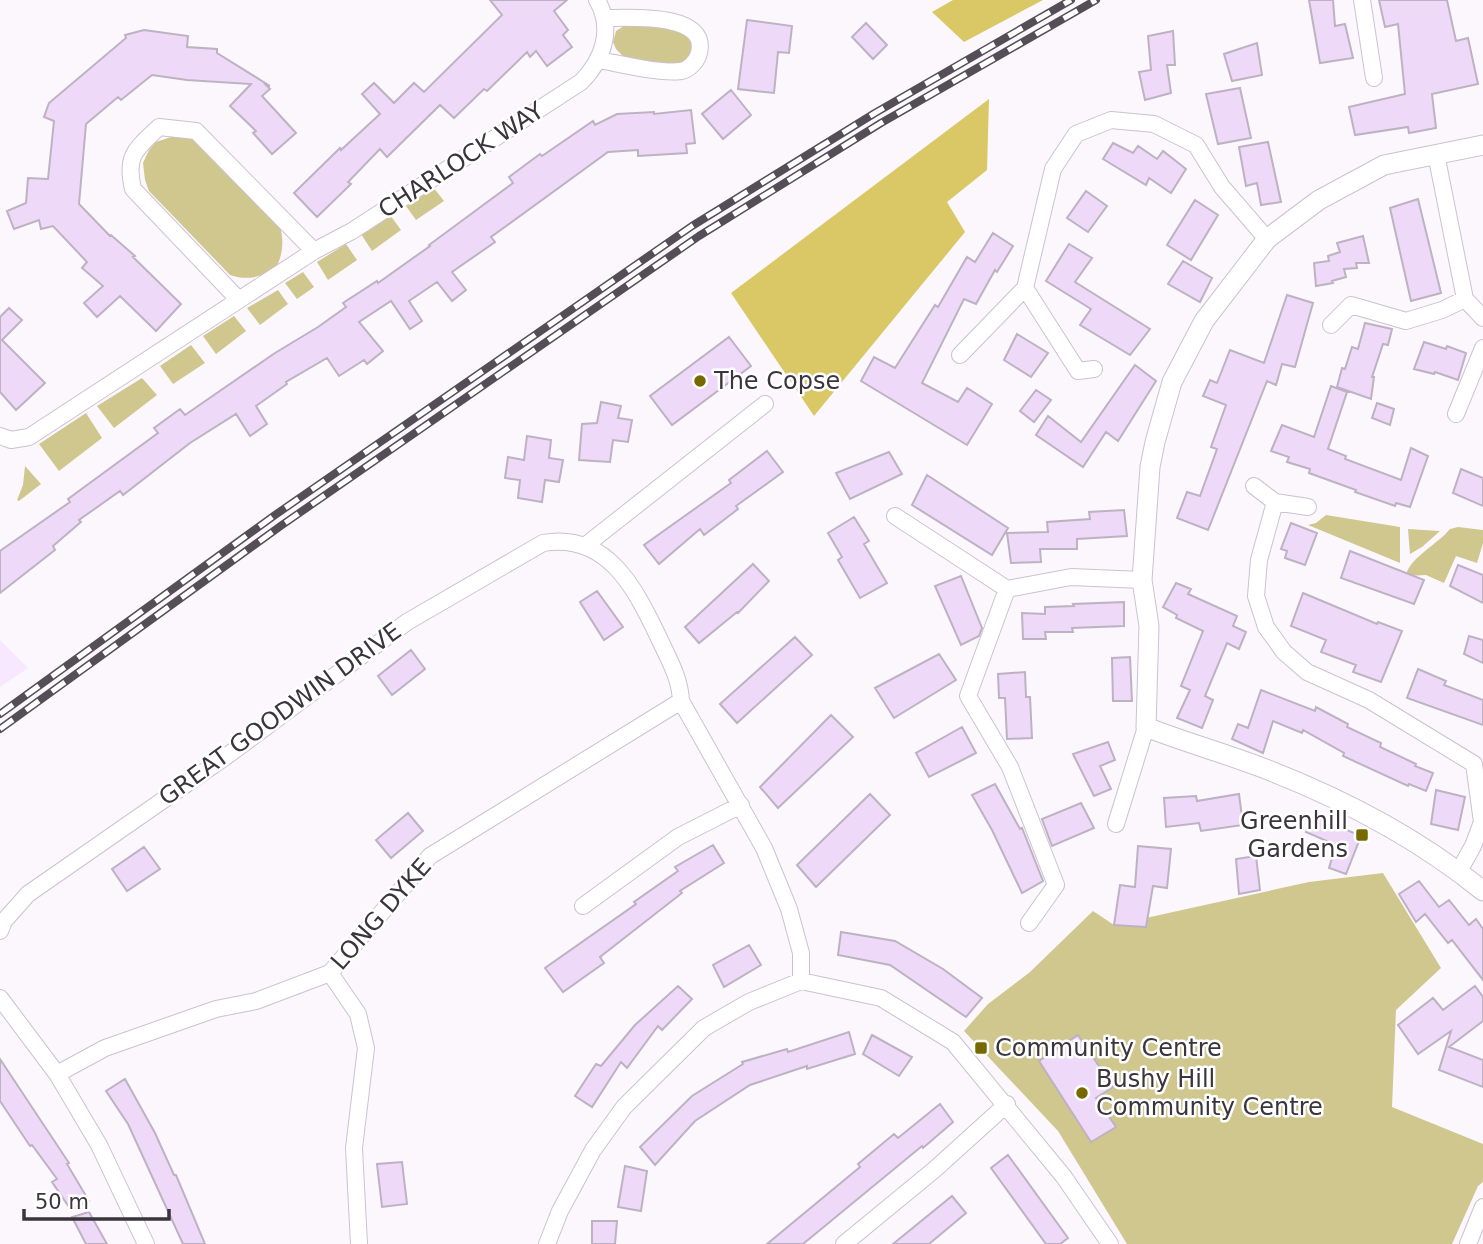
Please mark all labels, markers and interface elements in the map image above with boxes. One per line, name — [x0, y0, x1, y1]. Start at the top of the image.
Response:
street label: CHARLOCK WAY — [373, 96, 549, 224]
place label: The Copse — [713, 367, 840, 395]
marker: The Copse — [692, 373, 708, 389]
street label: GREAT GOODWIN DRIVE — [154, 617, 406, 811]
place label: Greenhill Gardens — [1240, 807, 1348, 863]
marker: Greenhill Gardens — [1354, 827, 1370, 843]
street label: LONG DYKE — [325, 853, 437, 975]
place label: Community Centre — [995, 1034, 1222, 1062]
marker: Community Centre — [973, 1040, 989, 1056]
place label: Bushy Hill Community Centre — [1096, 1065, 1323, 1121]
marker: Bushy Hill Community Centre — [1074, 1085, 1090, 1101]
scale bar — [24, 1178, 170, 1222]
text: 50 m — [35, 1190, 89, 1214]

